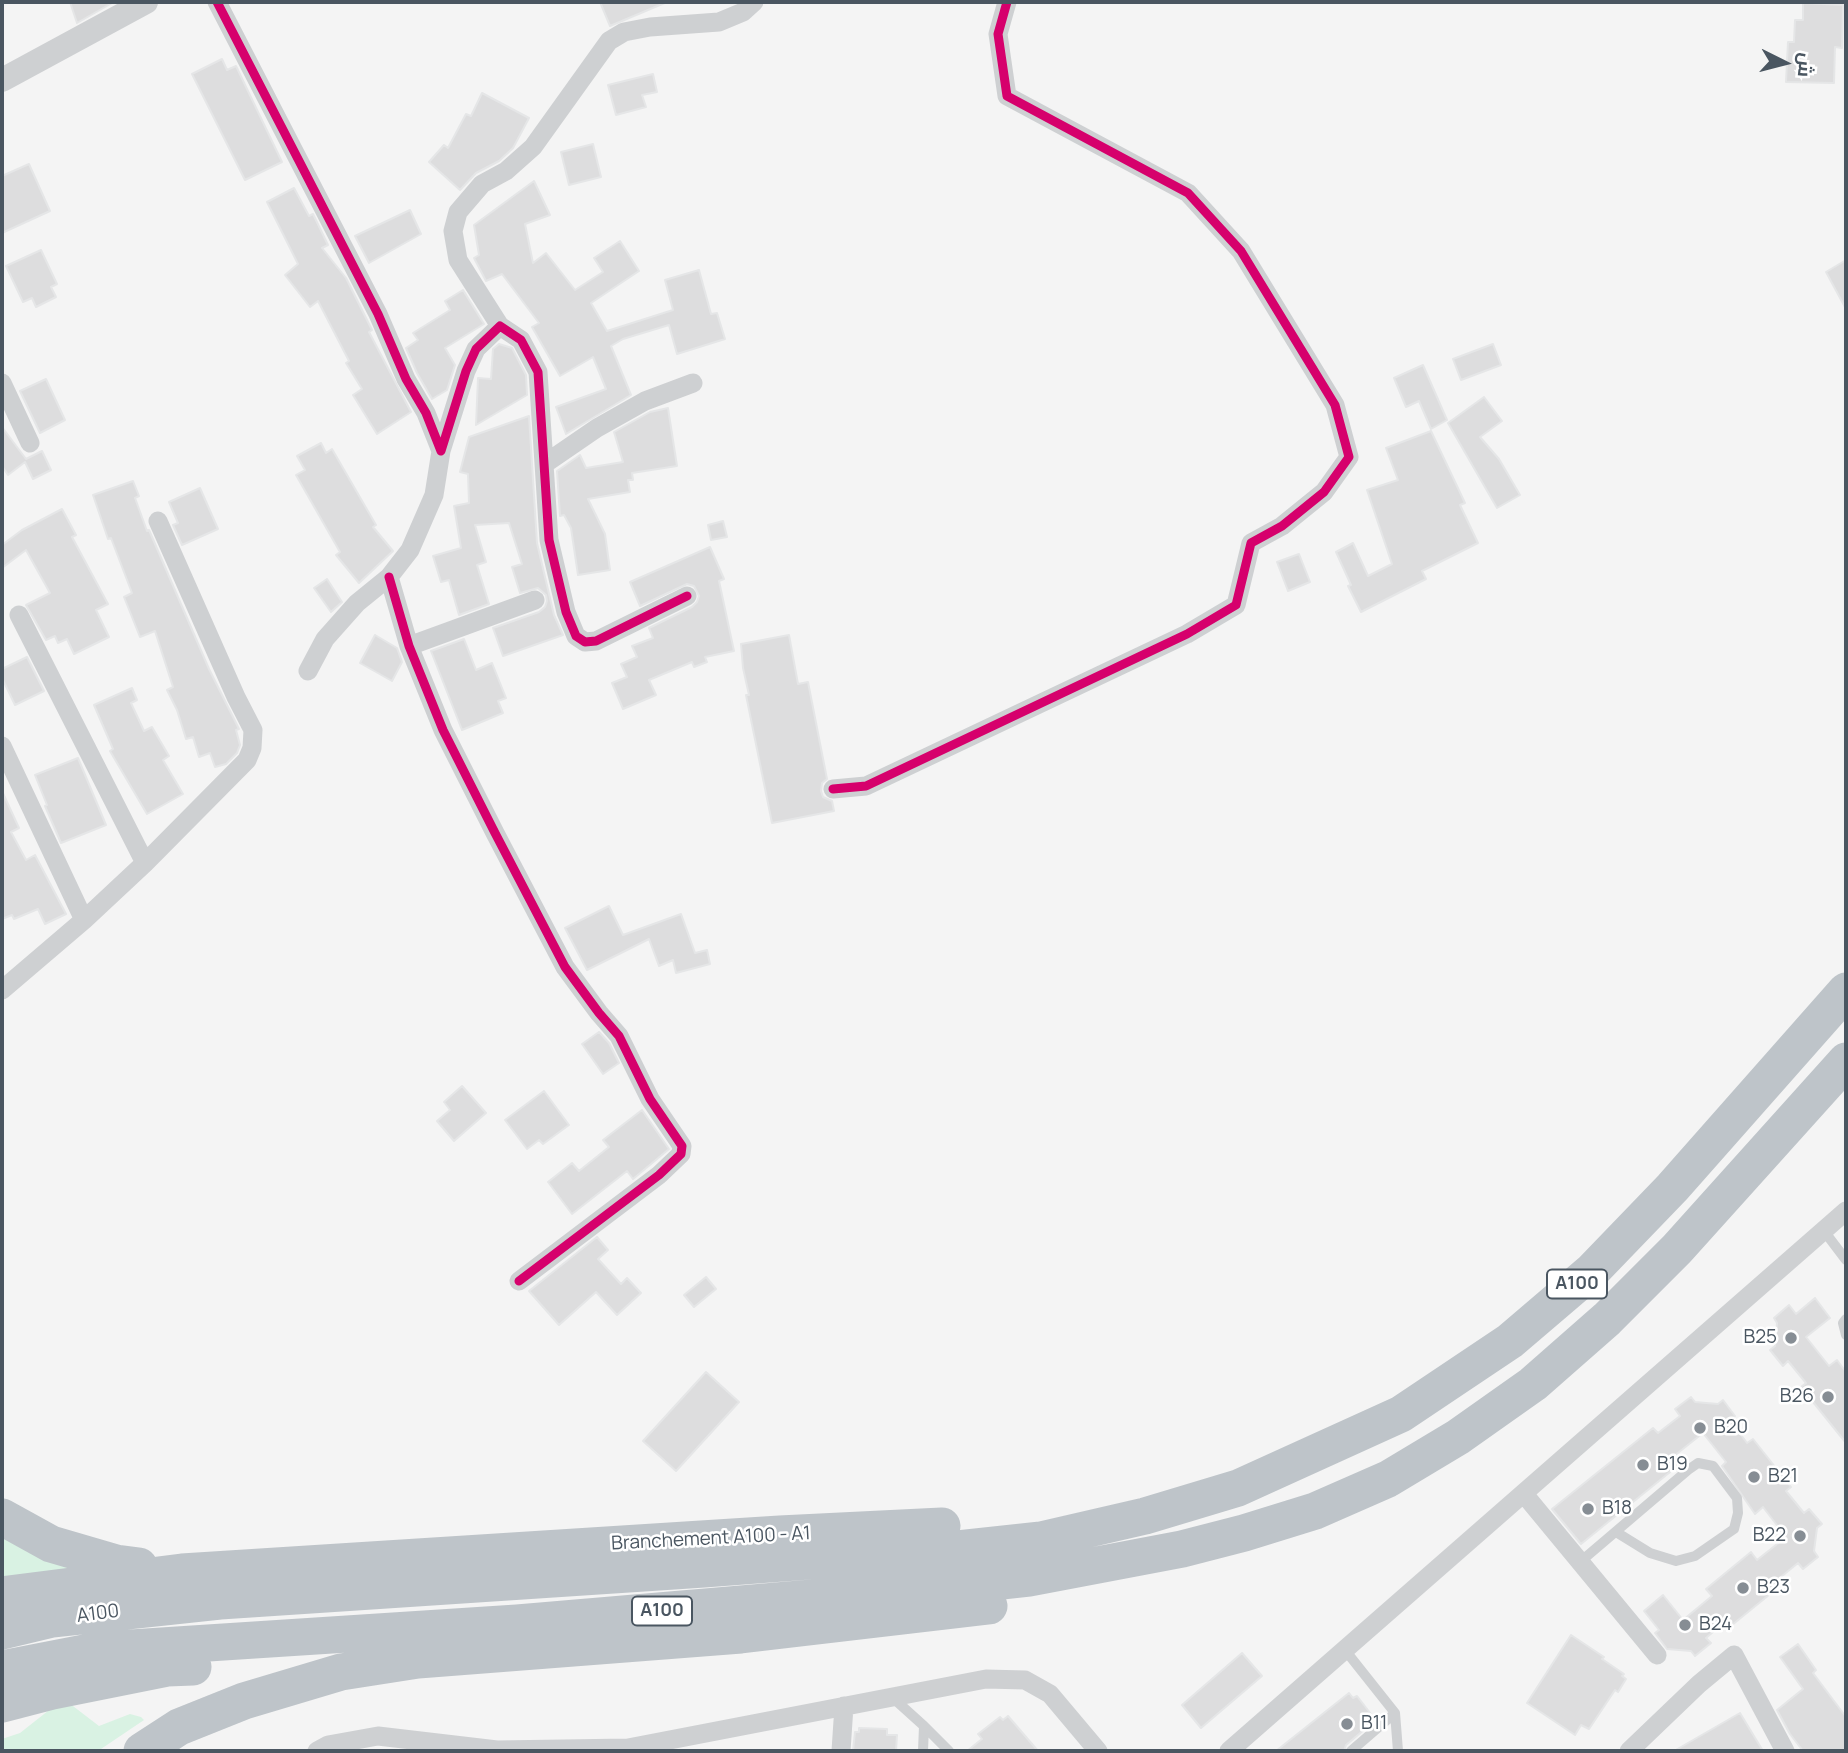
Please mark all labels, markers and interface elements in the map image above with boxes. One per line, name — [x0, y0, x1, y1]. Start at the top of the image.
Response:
north arrow — [1750, 28, 1820, 98]
text: ش — [1792, 52, 1820, 79]
road number: A100 — [1547, 1269, 1607, 1298]
place label: B25 — [1744, 1327, 1777, 1349]
marker: B25 — [1783, 1330, 1799, 1346]
place label: B26 — [1780, 1386, 1814, 1408]
marker: B26 — [1820, 1389, 1836, 1405]
place label: B20 — [1714, 1417, 1748, 1439]
marker: B20 — [1692, 1420, 1708, 1436]
place label: B19 — [1657, 1454, 1688, 1476]
marker: B19 — [1635, 1457, 1651, 1473]
place label: B21 — [1768, 1466, 1798, 1488]
marker: B21 — [1746, 1469, 1762, 1485]
place label: B18 — [1602, 1498, 1632, 1520]
marker: B18 — [1580, 1501, 1596, 1517]
street label: Branchement A100 - A1 — [611, 1522, 811, 1556]
place label: B22 — [1753, 1525, 1786, 1547]
marker: B22 — [1792, 1528, 1808, 1544]
place label: B23 — [1757, 1577, 1790, 1599]
marker: B23 — [1735, 1580, 1751, 1596]
road number: A100 — [632, 1596, 692, 1626]
street label: A100 — [75, 1600, 121, 1628]
place label: B24 — [1699, 1614, 1732, 1636]
marker: B24 — [1677, 1617, 1693, 1633]
place label: B11 — [1361, 1713, 1387, 1735]
marker: B11 — [1339, 1716, 1355, 1732]

